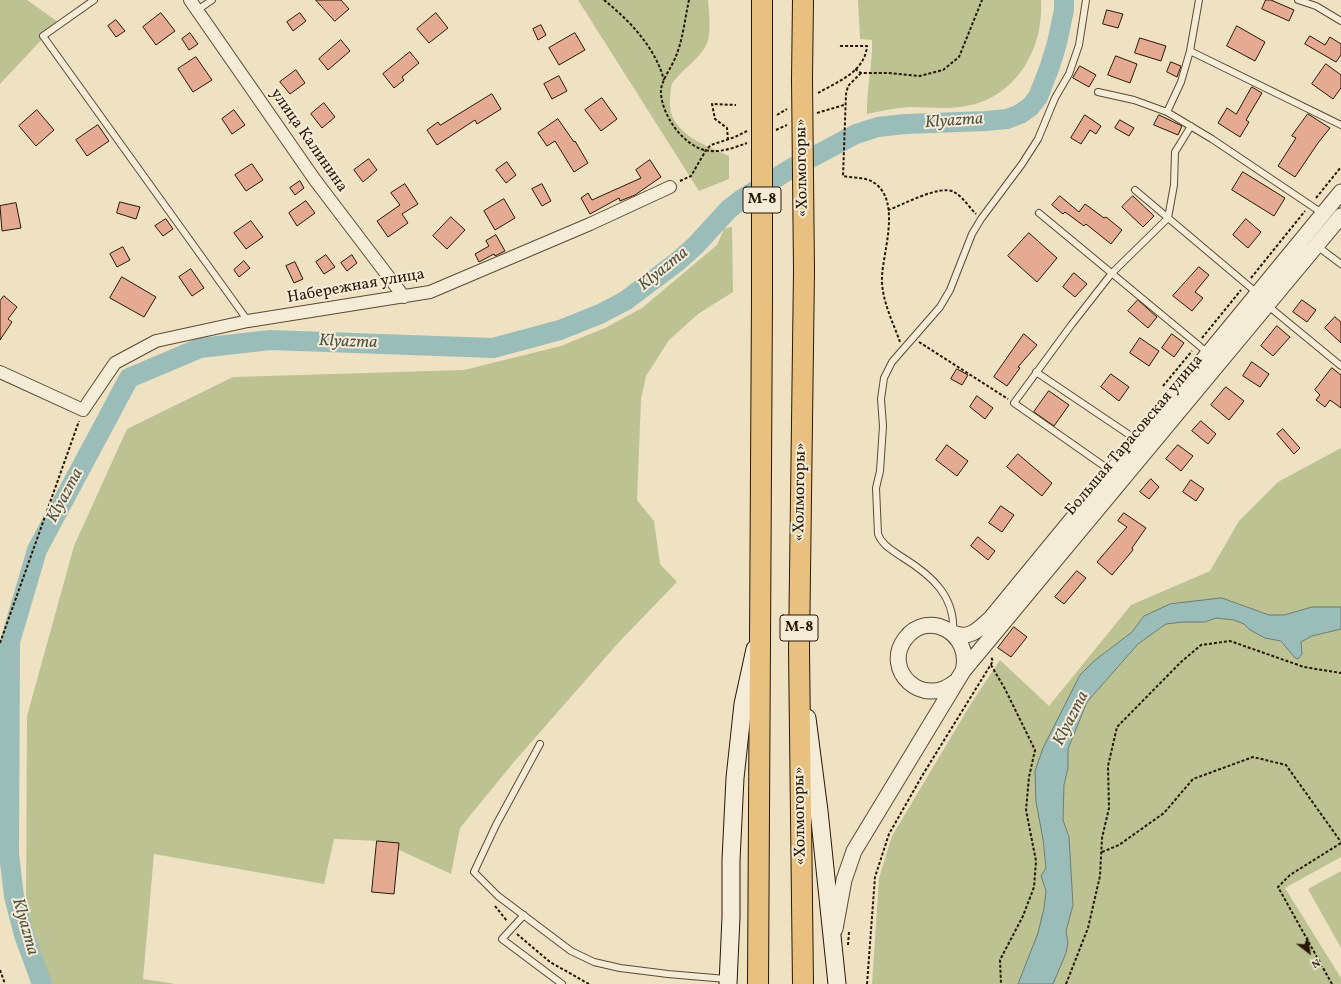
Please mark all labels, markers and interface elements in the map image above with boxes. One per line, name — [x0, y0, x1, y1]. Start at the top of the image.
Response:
street label: улица Калинина — [265, 85, 351, 197]
water label: Klyazma — [924, 110, 984, 134]
street label: «Холмогоры» — [793, 118, 813, 218]
road number: М-8 — [743, 187, 781, 213]
water label: Klyazma — [635, 244, 693, 296]
street label: Набережная улица — [286, 265, 426, 309]
water label: Klyazma — [318, 332, 378, 354]
street label: Большая Тарасовская улица — [1062, 352, 1208, 520]
street label: «Холмогоры» — [791, 442, 811, 542]
water label: Klyazma — [43, 465, 89, 527]
road number: М-8 — [780, 615, 818, 641]
water label: Klyazma — [1050, 688, 1094, 750]
street label: «Холмогоры» — [791, 766, 811, 866]
water label: Klyazma — [6, 896, 42, 958]
north arrow — [1289, 932, 1329, 972]
text: N — [1308, 954, 1323, 971]

